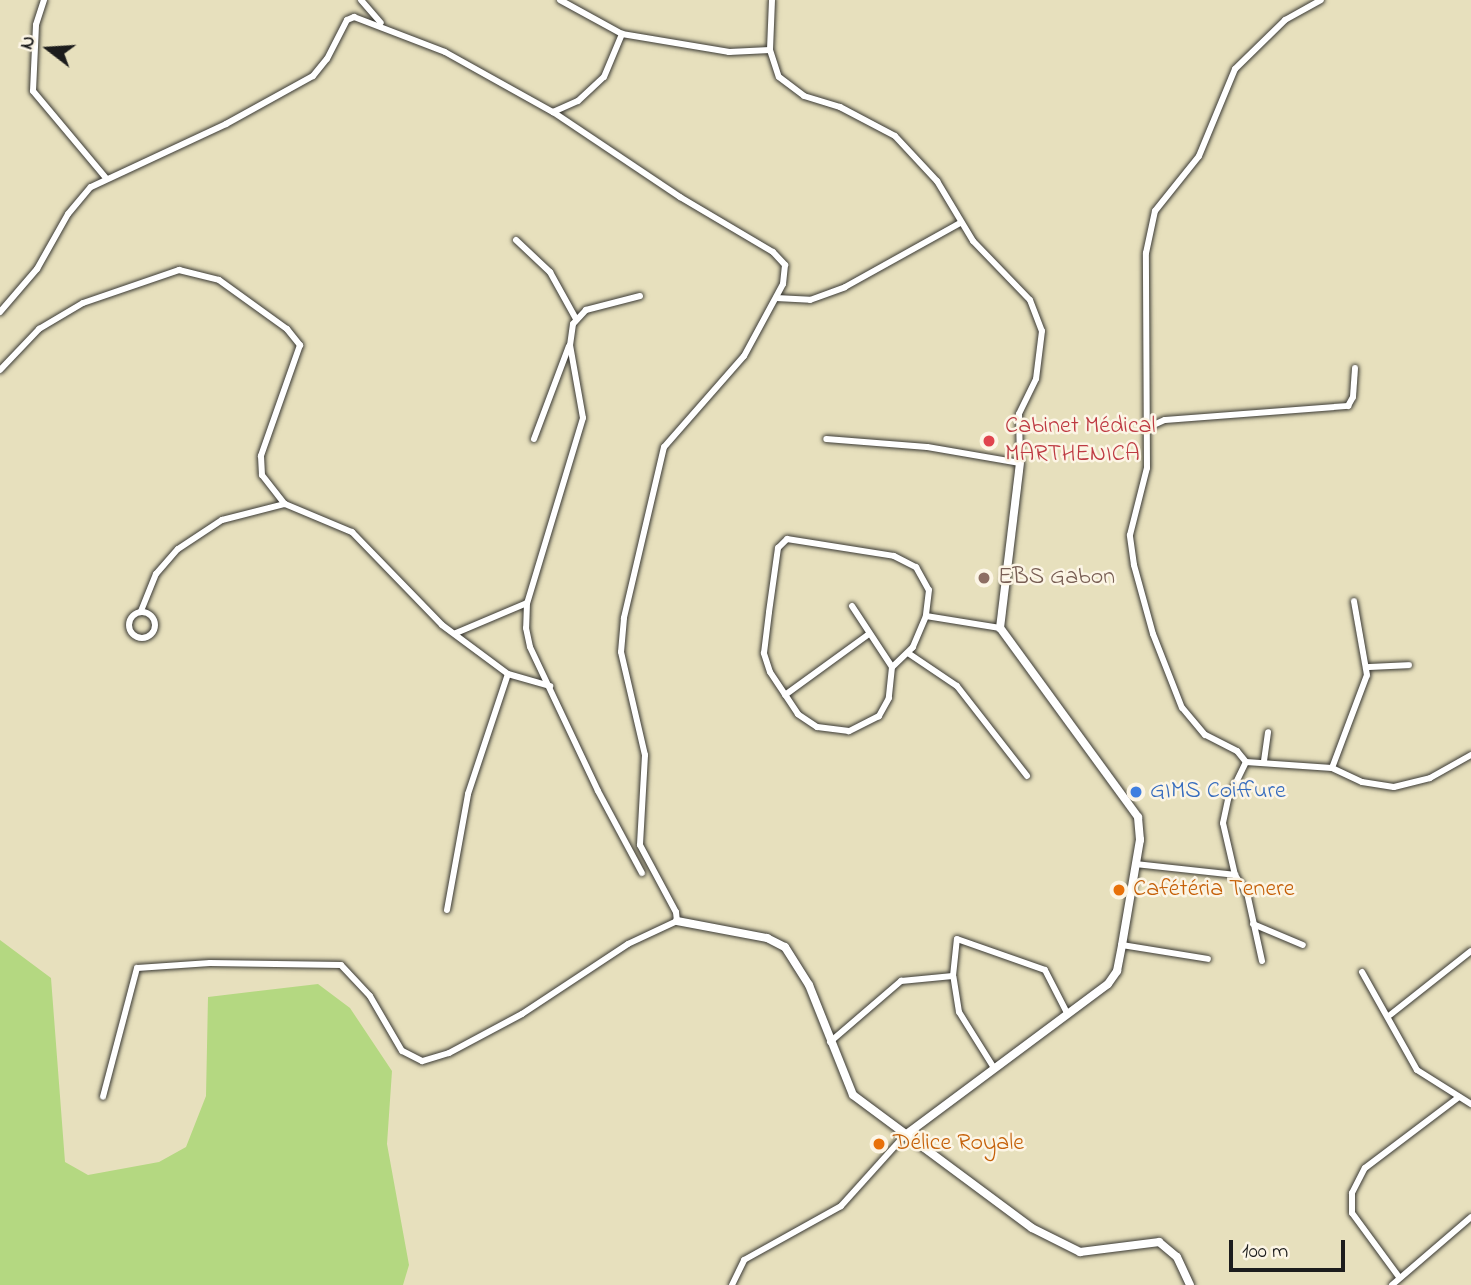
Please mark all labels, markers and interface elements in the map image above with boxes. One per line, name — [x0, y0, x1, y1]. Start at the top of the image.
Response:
north arrow — [14, 14, 84, 84]
text: N — [14, 33, 43, 53]
place label: Cabinet Médical MARTHENICA — [1005, 413, 1156, 469]
marker: Cabinet Médical MARTHENICA — [979, 431, 999, 451]
place label: EBS Gabon — [998, 564, 1115, 592]
marker: EBS Gabon — [976, 570, 992, 586]
place label: GIMS Coiffure — [1150, 778, 1286, 806]
marker: GIMS Coiffure — [1128, 784, 1144, 800]
place label: Cafétéria Tenere — [1133, 876, 1294, 904]
marker: Cafétéria Tenere — [1111, 882, 1127, 898]
place label: Délice Royale — [893, 1130, 1024, 1158]
marker: Délice Royale — [871, 1136, 887, 1152]
scale bar — [1233, 1226, 1348, 1270]
text: 100 m — [1242, 1237, 1288, 1267]

